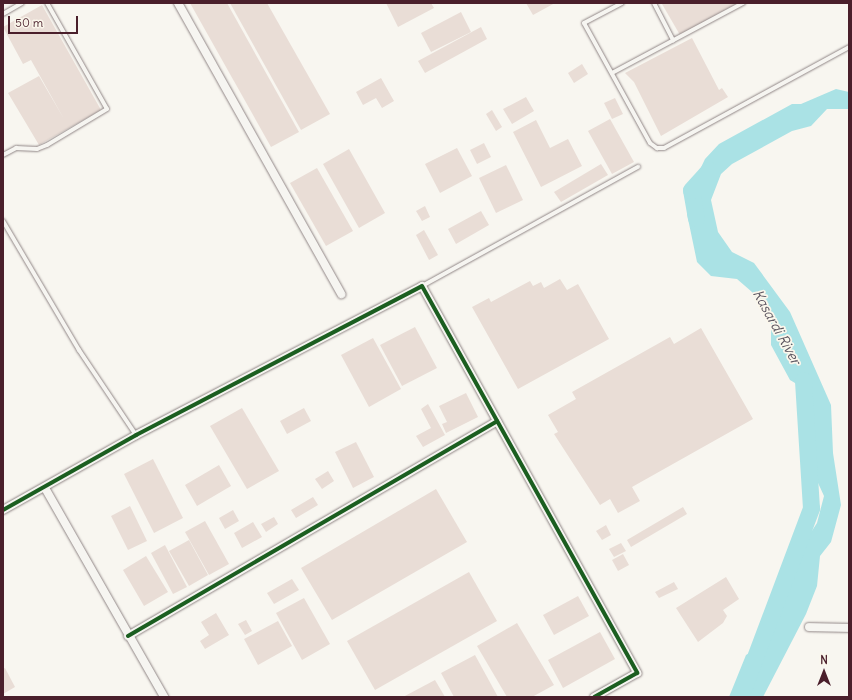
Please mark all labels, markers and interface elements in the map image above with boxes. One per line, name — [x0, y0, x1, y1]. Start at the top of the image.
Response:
scale bar — [10, 8, 80, 34]
text: 50 m — [15, 15, 43, 30]
water label: Kasardi River — [749, 287, 805, 367]
north arrow — [804, 652, 844, 692]
text: N — [820, 653, 828, 667]

